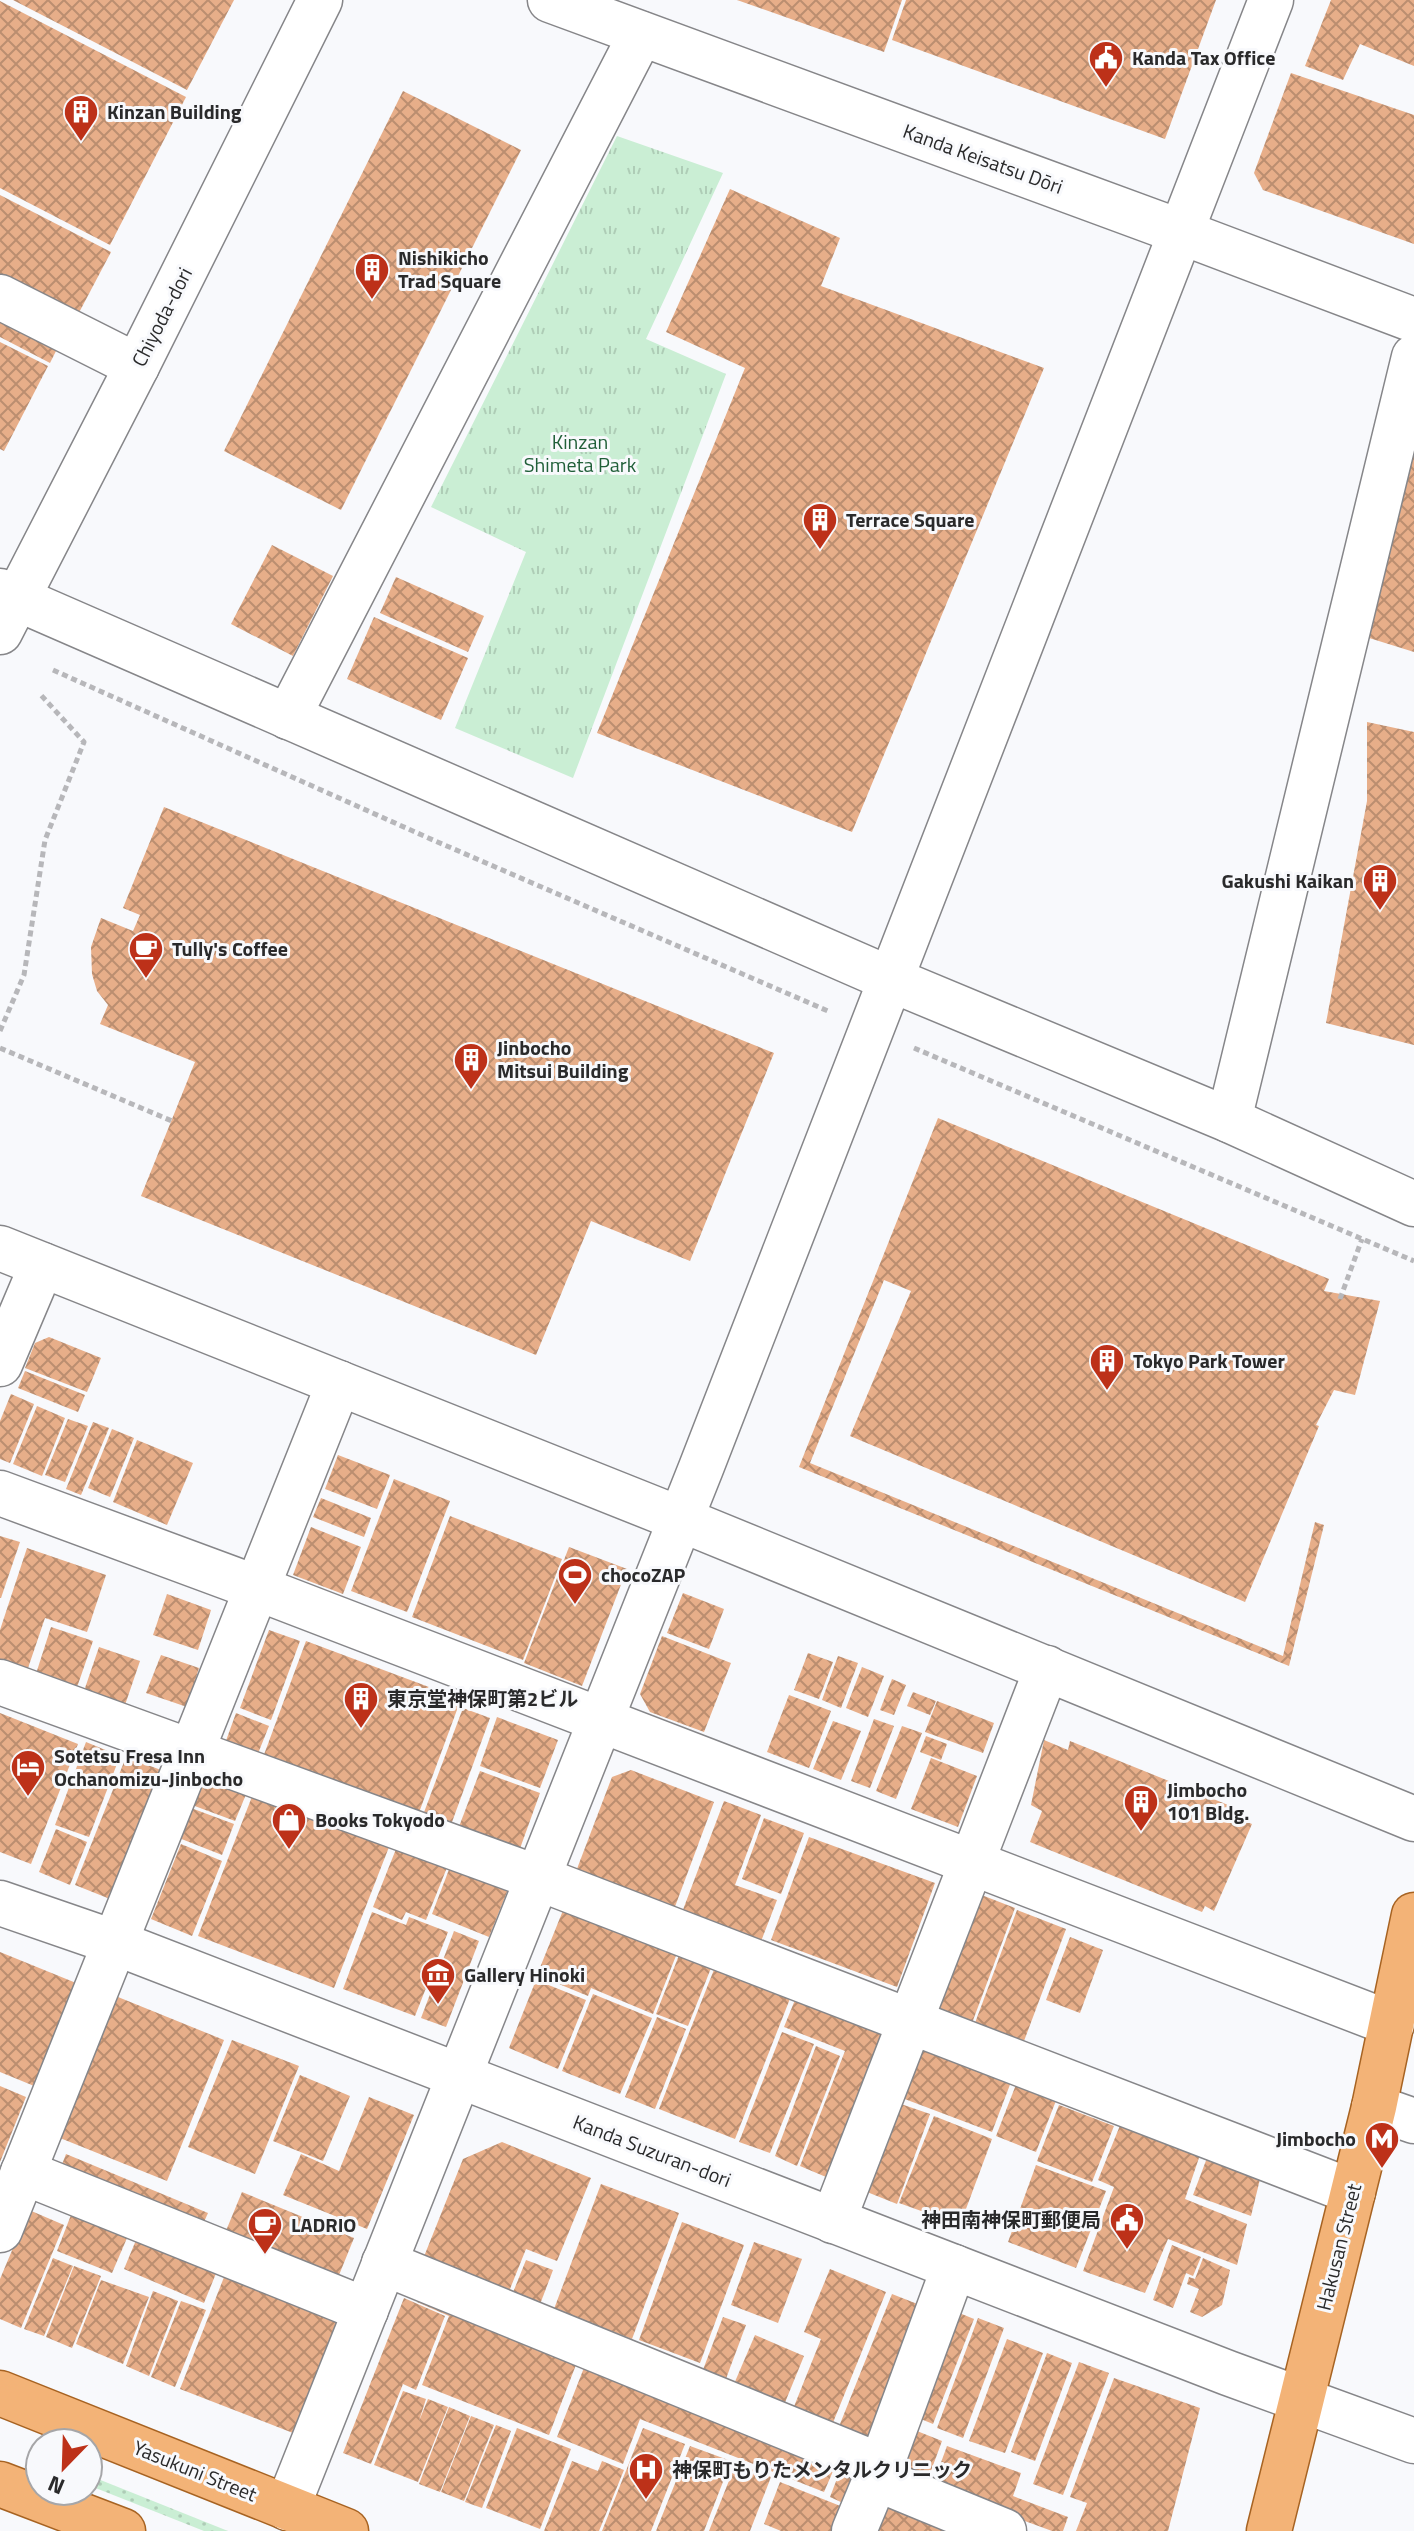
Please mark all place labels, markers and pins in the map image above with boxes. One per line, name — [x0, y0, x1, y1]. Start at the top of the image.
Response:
public building icon: Kanda Tax Office — [1087, 39, 1125, 89]
place label: Kanda Tax Office — [1132, 42, 1275, 73]
building icon: Kinzan Building — [62, 93, 100, 143]
place label: Kinzan Building — [107, 96, 242, 127]
place label: Nishikicho Trad Square — [398, 242, 501, 296]
building icon: Nishikicho Trad Square — [353, 251, 391, 301]
building icon: Terrace Square — [801, 501, 839, 551]
place label: Terrace Square — [846, 504, 975, 535]
building icon: Gakushi Kaikan — [1361, 862, 1399, 912]
place label: Gakushi Kaikan — [1221, 865, 1354, 896]
cafe icon: Tully's Coffee — [127, 930, 165, 980]
place label: Tully's Coffee — [172, 933, 288, 964]
place label: Jinbocho Mitsui Building — [497, 1032, 629, 1086]
building icon: Jinbocho Mitsui Building — [452, 1041, 490, 1091]
building icon: Tokyo Park Tower — [1088, 1342, 1126, 1392]
place label: Tokyo Park Tower — [1133, 1345, 1285, 1376]
sports icon: chocoZAP — [556, 1556, 594, 1606]
place label: chocoZAP — [601, 1559, 686, 1590]
building icon: 東京堂神保町第2ビル — [342, 1680, 380, 1730]
place label: 東京堂神保町第2ビル — [387, 1683, 578, 1714]
place label: Sotetsu Fresa Inn Ochanomizu-Jinbocho — [54, 1740, 243, 1794]
hotel icon: Sotetsu Fresa Inn Ochanomizu-Jinbocho — [9, 1748, 47, 1798]
place label: Jimbocho 101 Bldg. — [1167, 1774, 1249, 1828]
building icon: Jimbocho 101 Bldg. — [1122, 1783, 1160, 1833]
shop icon: Books Tokyodo — [270, 1801, 308, 1851]
place label: Books Tokyodo — [315, 1804, 445, 1835]
museum icon: Gallery Hinoki — [419, 1956, 457, 2006]
place label: Gallery Hinoki — [464, 1959, 585, 1990]
metro station icon: Jimbocho — [1363, 2120, 1401, 2170]
place label: Jimbocho — [1276, 2123, 1356, 2154]
public building icon: 神田南神保町郵便局 — [1108, 2201, 1146, 2251]
place label: 神田南神保町郵便局 — [921, 2204, 1101, 2235]
cafe icon: LADRIO — [246, 2206, 284, 2256]
place label: LADRIO — [291, 2209, 356, 2240]
hospital icon: 神保町もりたメンタルクリニック — [627, 2451, 665, 2501]
place label: 神保町もりたメンタルクリニック — [672, 2454, 972, 2485]

